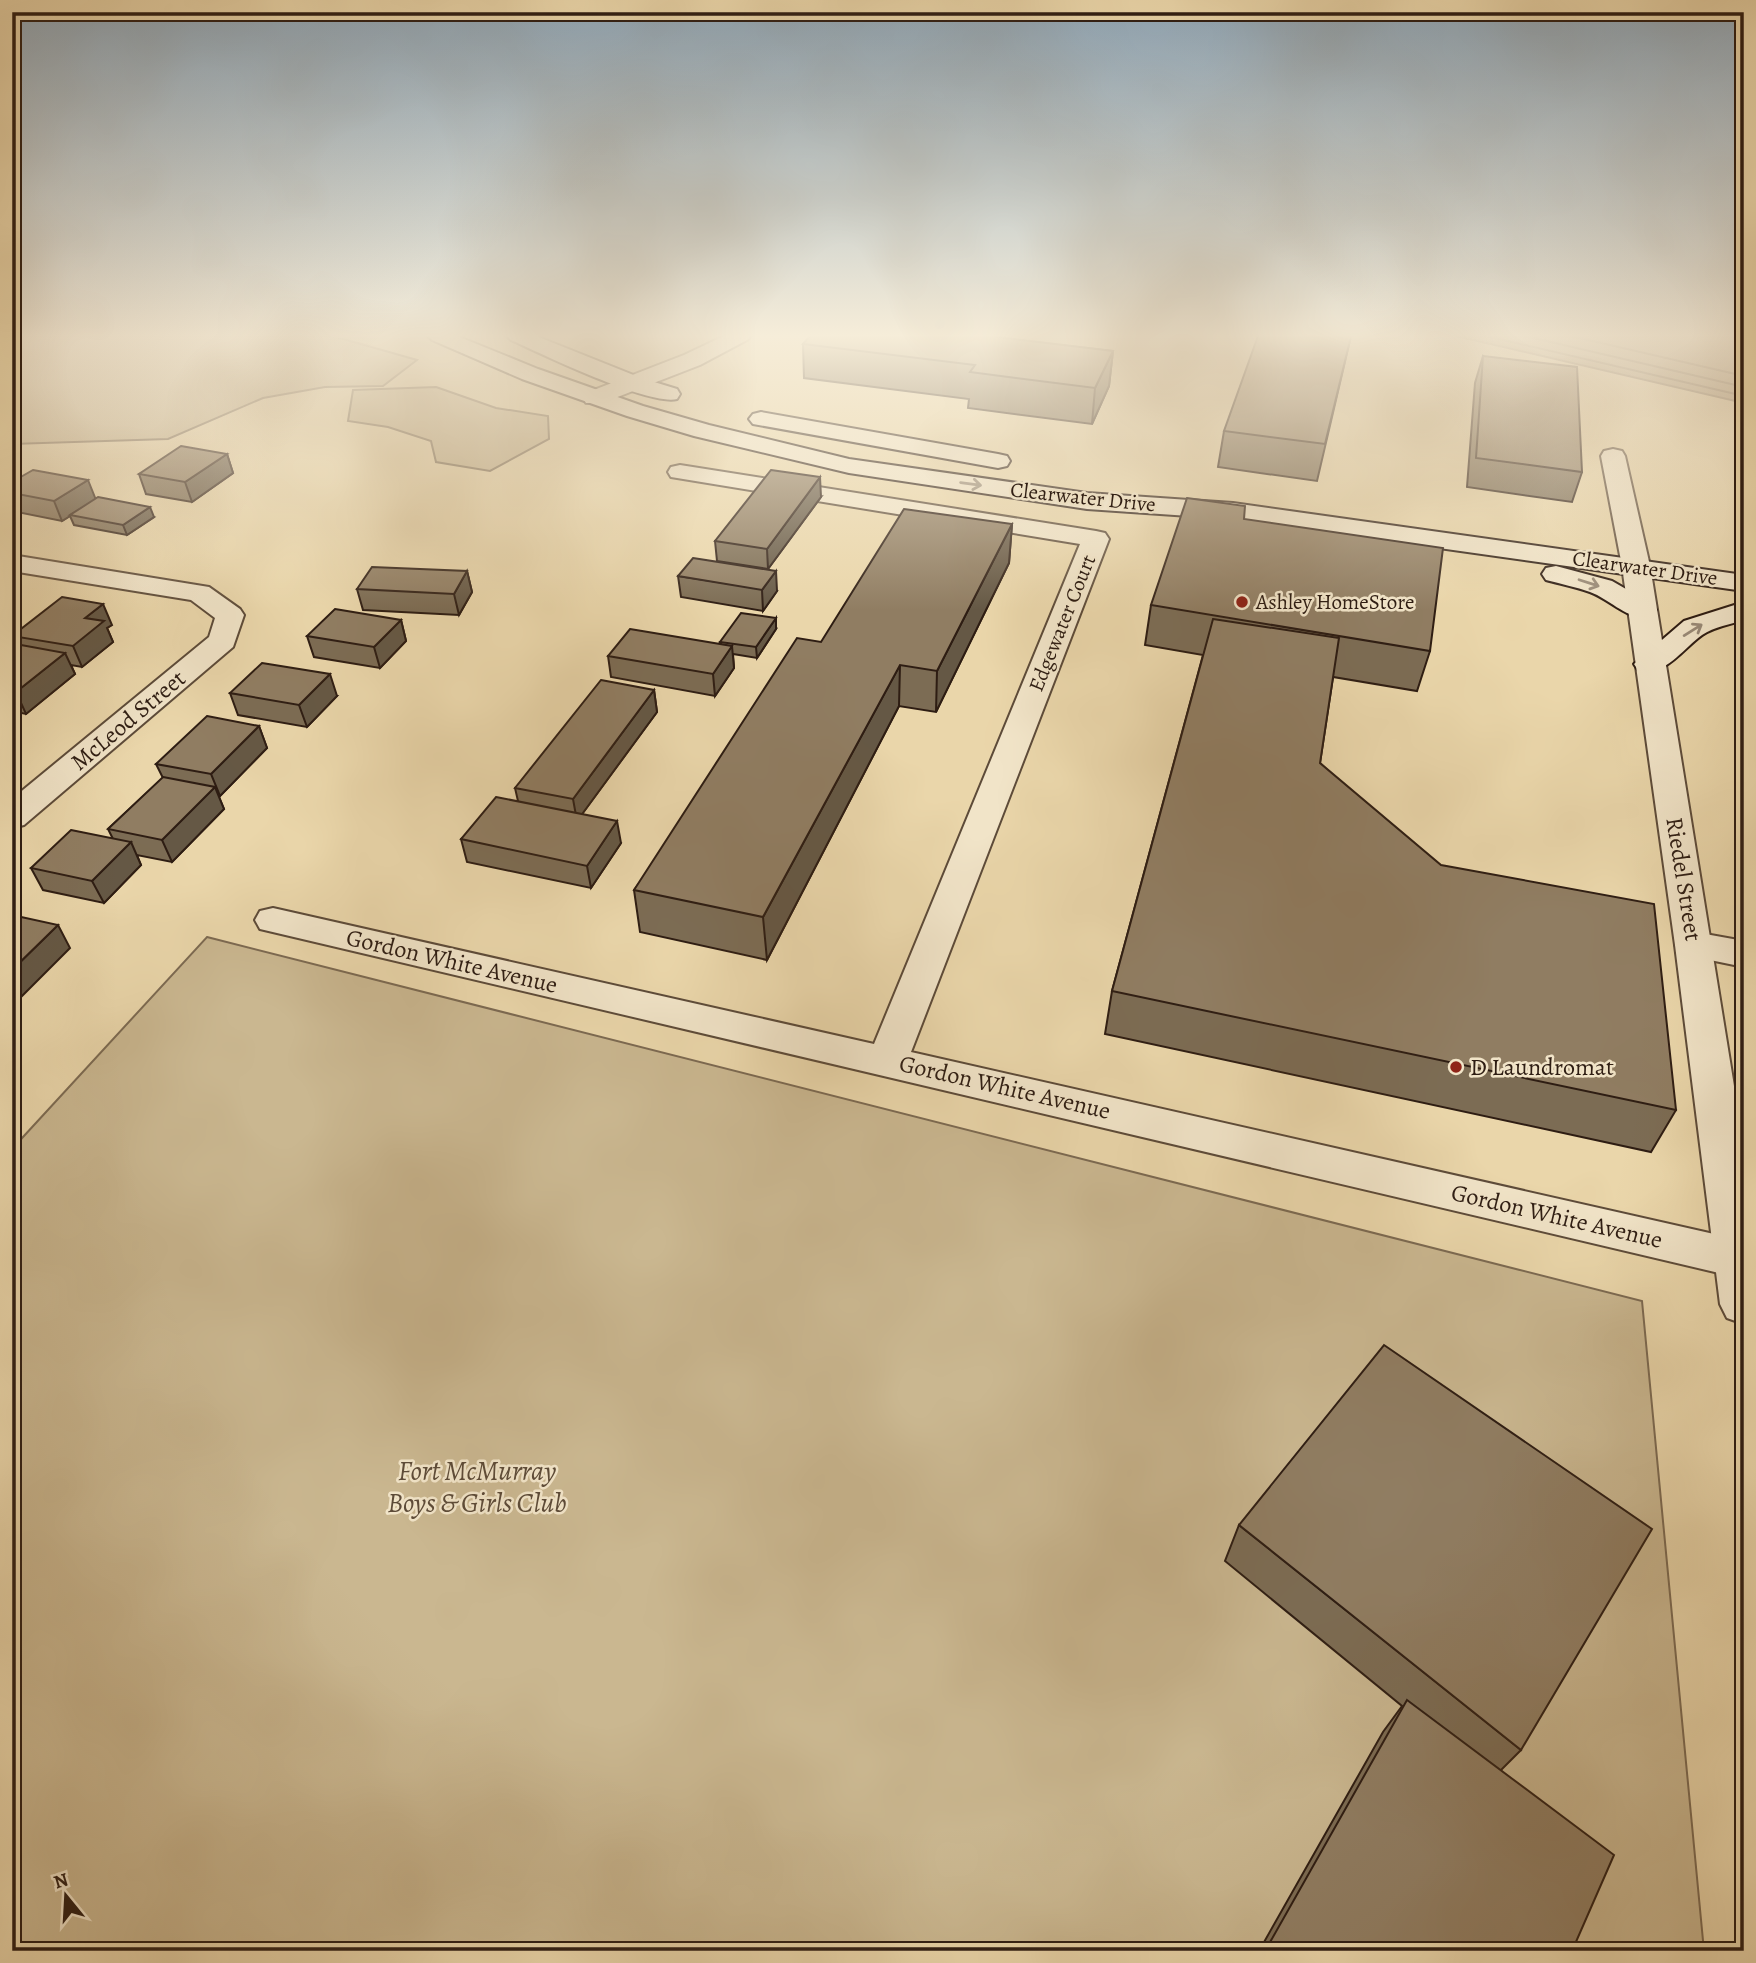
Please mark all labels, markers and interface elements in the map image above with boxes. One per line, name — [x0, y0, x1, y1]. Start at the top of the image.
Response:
street label: Clearwater Drive — [1009, 475, 1157, 519]
one-way arrow — [959, 478, 982, 491]
street label: Clearwater Drive — [1571, 544, 1719, 592]
street label: Edgewater Court — [1022, 550, 1102, 696]
one-way arrow — [1578, 577, 1600, 590]
place label: Ashley HomeStore — [1255, 588, 1415, 616]
marker: Ashley HomeStore — [1234, 594, 1250, 610]
one-way arrow — [1683, 623, 1703, 637]
street label: McLeod Street — [64, 662, 192, 778]
street label: Riedel Street — [1658, 815, 1710, 943]
street label: Gordon White Avenue — [343, 921, 561, 1001]
street label: Gordon White Avenue — [896, 1047, 1114, 1127]
place label: D Laundromat — [1470, 1051, 1614, 1083]
marker: D Laundromat — [1448, 1059, 1464, 1075]
street label: Gordon White Avenue — [1448, 1176, 1666, 1256]
park label: Fort McMurray Boys & Girls Club — [387, 1452, 567, 1522]
north arrow — [32, 1862, 102, 1932]
text: N — [50, 1866, 72, 1895]

